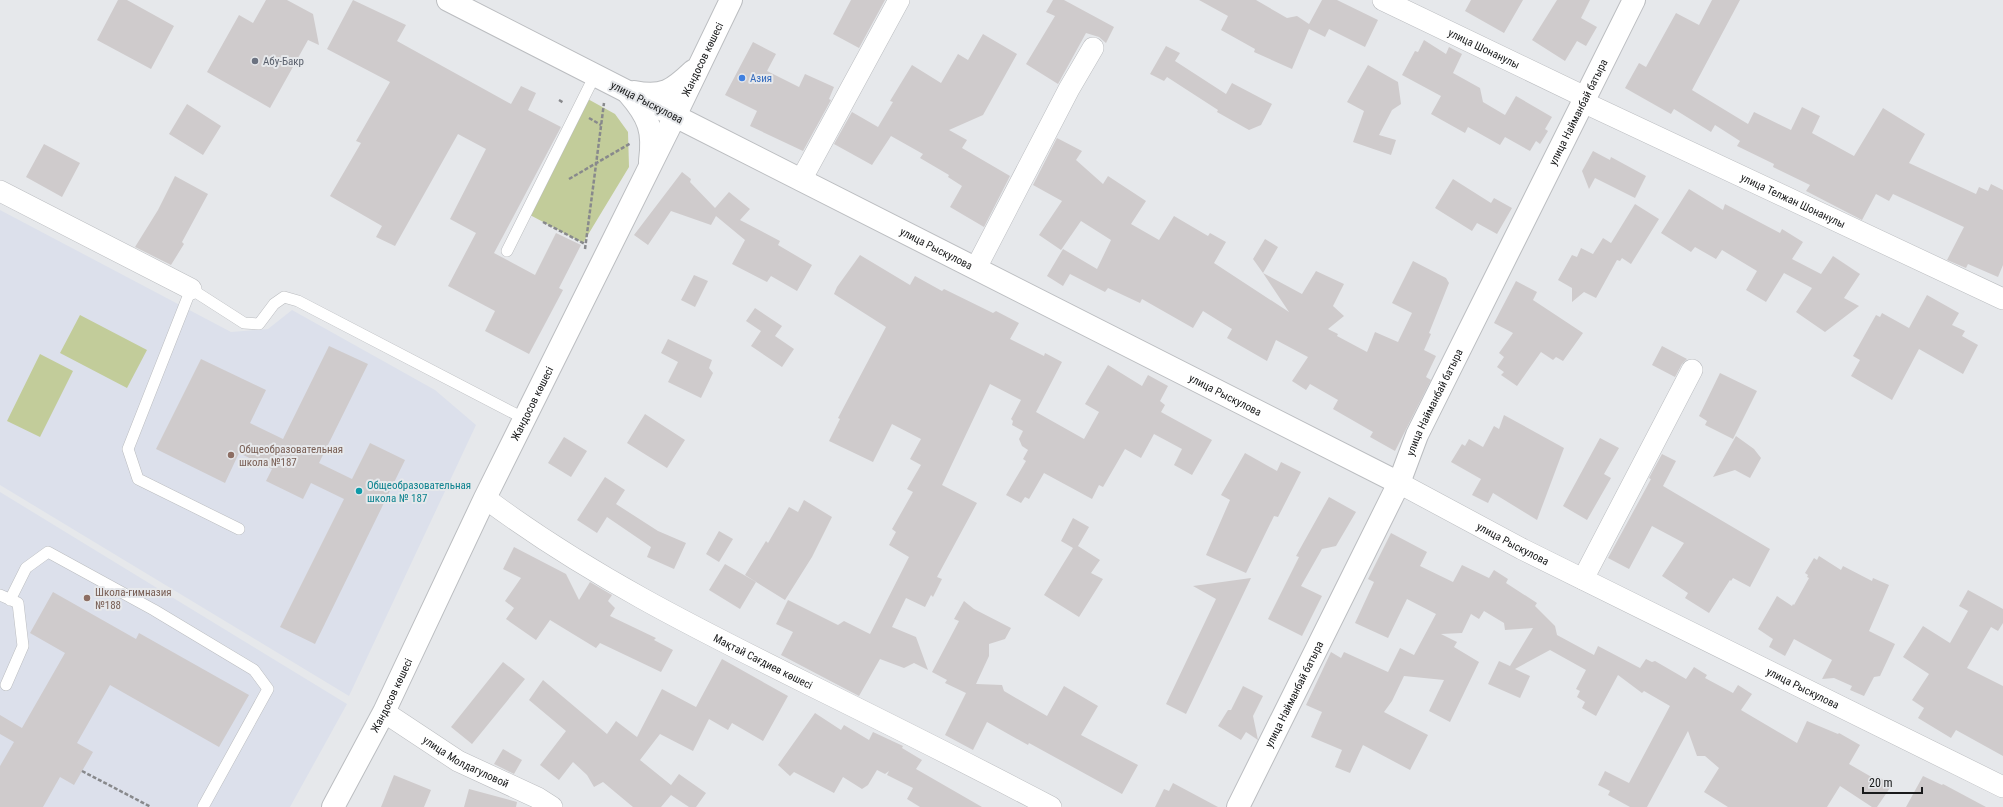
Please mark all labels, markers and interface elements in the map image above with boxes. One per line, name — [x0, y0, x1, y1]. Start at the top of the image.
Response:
street label: Жандосов көшесі — [679, 20, 726, 99]
street label: улица Шонанулы — [1446, 26, 1522, 72]
place label: Абу-Бакр — [263, 55, 304, 68]
marker: Абу-Бакр — [250, 56, 260, 66]
street label: улица Найманбай батыра — [1547, 57, 1611, 168]
place label: Азия — [750, 72, 772, 85]
marker: Азия — [737, 73, 747, 83]
street label: улица Рыскулова — [608, 79, 685, 126]
street label: улица Телжан Шонанулы — [1738, 171, 1847, 231]
street label: улица Рыскулова — [898, 225, 975, 273]
street label: улица Найманбай батыра — [1404, 347, 1466, 458]
street label: Жандосов көшесі — [509, 365, 556, 443]
street label: улица Рыскулова — [1187, 372, 1264, 419]
place label: Общеобразовательная школа №187 — [239, 443, 343, 469]
marker: Общеобразовательная школа №187 — [226, 450, 236, 460]
place label: Общеобразовательная школа № 187 — [367, 479, 471, 505]
marker: Общеобразовательная школа № 187 — [354, 486, 364, 496]
street label: улица Рыскулова — [1474, 520, 1551, 568]
place label: Школа-гимназия №188 — [95, 586, 172, 612]
marker: Школа-гимназия №188 — [82, 593, 92, 603]
street label: Мақтай Сағдиев көшесі — [711, 632, 814, 692]
street label: улица Найманбай батыра — [1263, 639, 1326, 750]
street label: Жандосов көшесі — [368, 656, 415, 735]
street label: улица Рыскулова — [1764, 665, 1841, 712]
street label: улица Молдагуловой — [420, 733, 511, 791]
scale bar — [1863, 769, 1922, 795]
text: 20 m — [1869, 776, 1893, 790]

